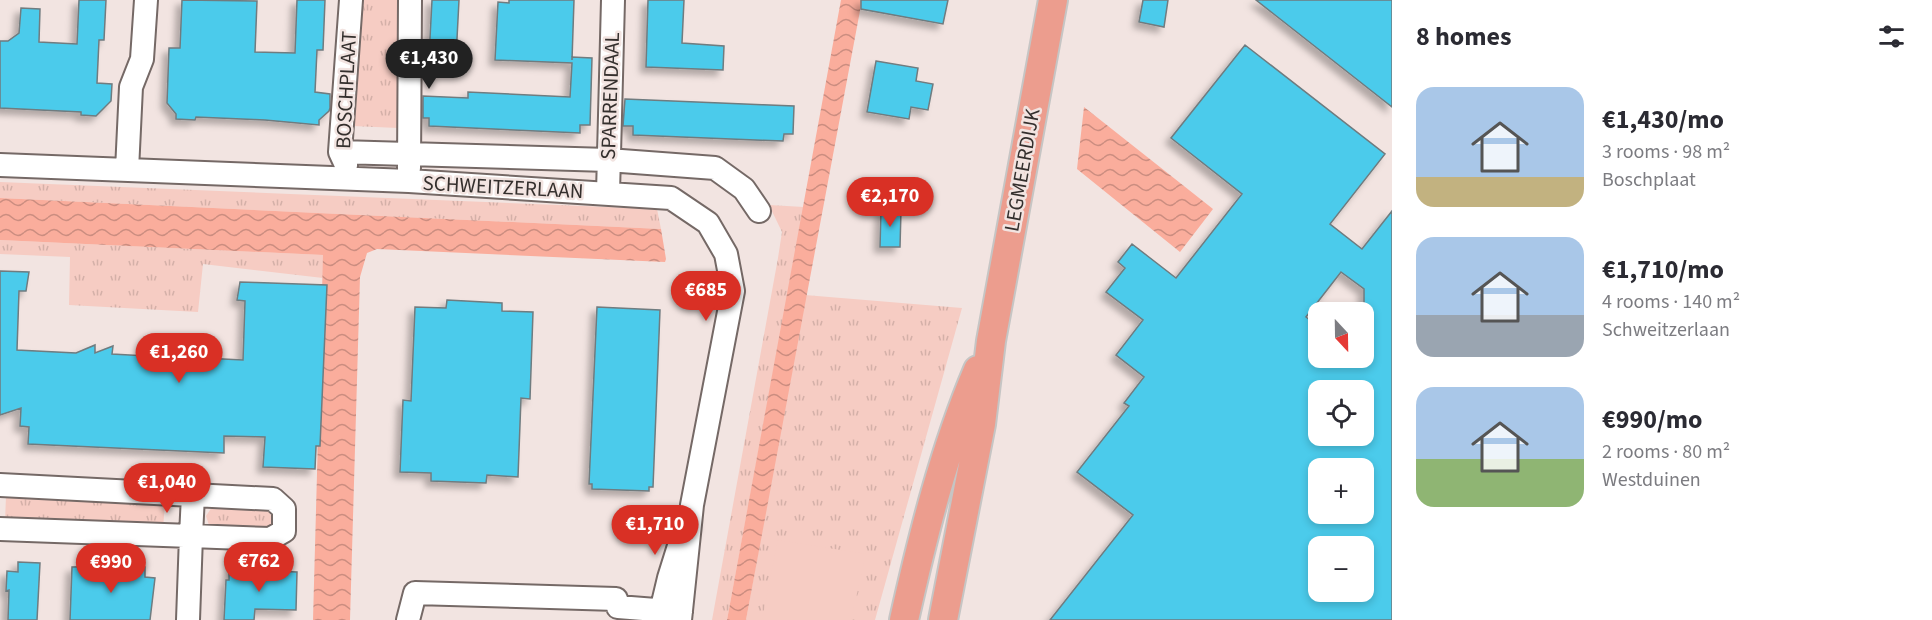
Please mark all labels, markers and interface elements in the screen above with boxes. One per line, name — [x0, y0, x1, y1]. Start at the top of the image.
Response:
text: 8 homes — [1416, 18, 1511, 55]
icon: filters — [1875, 20, 1908, 53]
street label: BOSCHPLAAT — [328, 30, 364, 150]
street label: SPARRENDAAL — [593, 32, 627, 160]
pin: €1,430 — [380, 39, 478, 90]
text: €1,430 — [400, 44, 458, 72]
text: €1,430/mo — [1602, 101, 1724, 138]
street label: LEGMEERDIJK — [996, 105, 1048, 234]
icon: home — [1464, 111, 1536, 183]
text: 3 rooms · 98 m² — [1602, 138, 1730, 166]
text: Boschplaat — [1602, 166, 1696, 194]
street label: SCHWEITZERLAAN — [422, 168, 584, 206]
pin: €2,170 — [841, 177, 939, 228]
text: €2,170 — [861, 182, 919, 210]
text: €1,710/mo — [1602, 251, 1724, 288]
icon: home — [1464, 261, 1536, 333]
pin: €685 — [670, 271, 742, 322]
text: €685 — [685, 276, 727, 304]
text: 4 rooms · 140 m² — [1602, 288, 1740, 316]
north arrow — [1308, 302, 1374, 368]
map controls — [1308, 302, 1374, 602]
text: Schweitzerlaan — [1602, 316, 1730, 344]
pin: €1,260 — [130, 333, 228, 384]
text: €1,260 — [150, 338, 208, 366]
button: locate — [1308, 380, 1374, 446]
text: €990/mo — [1602, 401, 1702, 438]
icon: home — [1464, 411, 1536, 483]
text: 2 rooms · 80 m² — [1602, 438, 1730, 466]
button: + — [1308, 458, 1374, 524]
pin: €1,040 — [118, 463, 216, 514]
text: Westduinen — [1602, 466, 1701, 494]
text: €1,040 — [138, 468, 196, 496]
pin: €1,710 — [606, 505, 704, 556]
text: €1,710 — [626, 510, 684, 538]
button: − — [1308, 536, 1374, 602]
pin: €762 — [223, 542, 295, 593]
pin: €990 — [75, 543, 147, 594]
text: €762 — [238, 547, 280, 575]
text: €990 — [90, 548, 132, 576]

